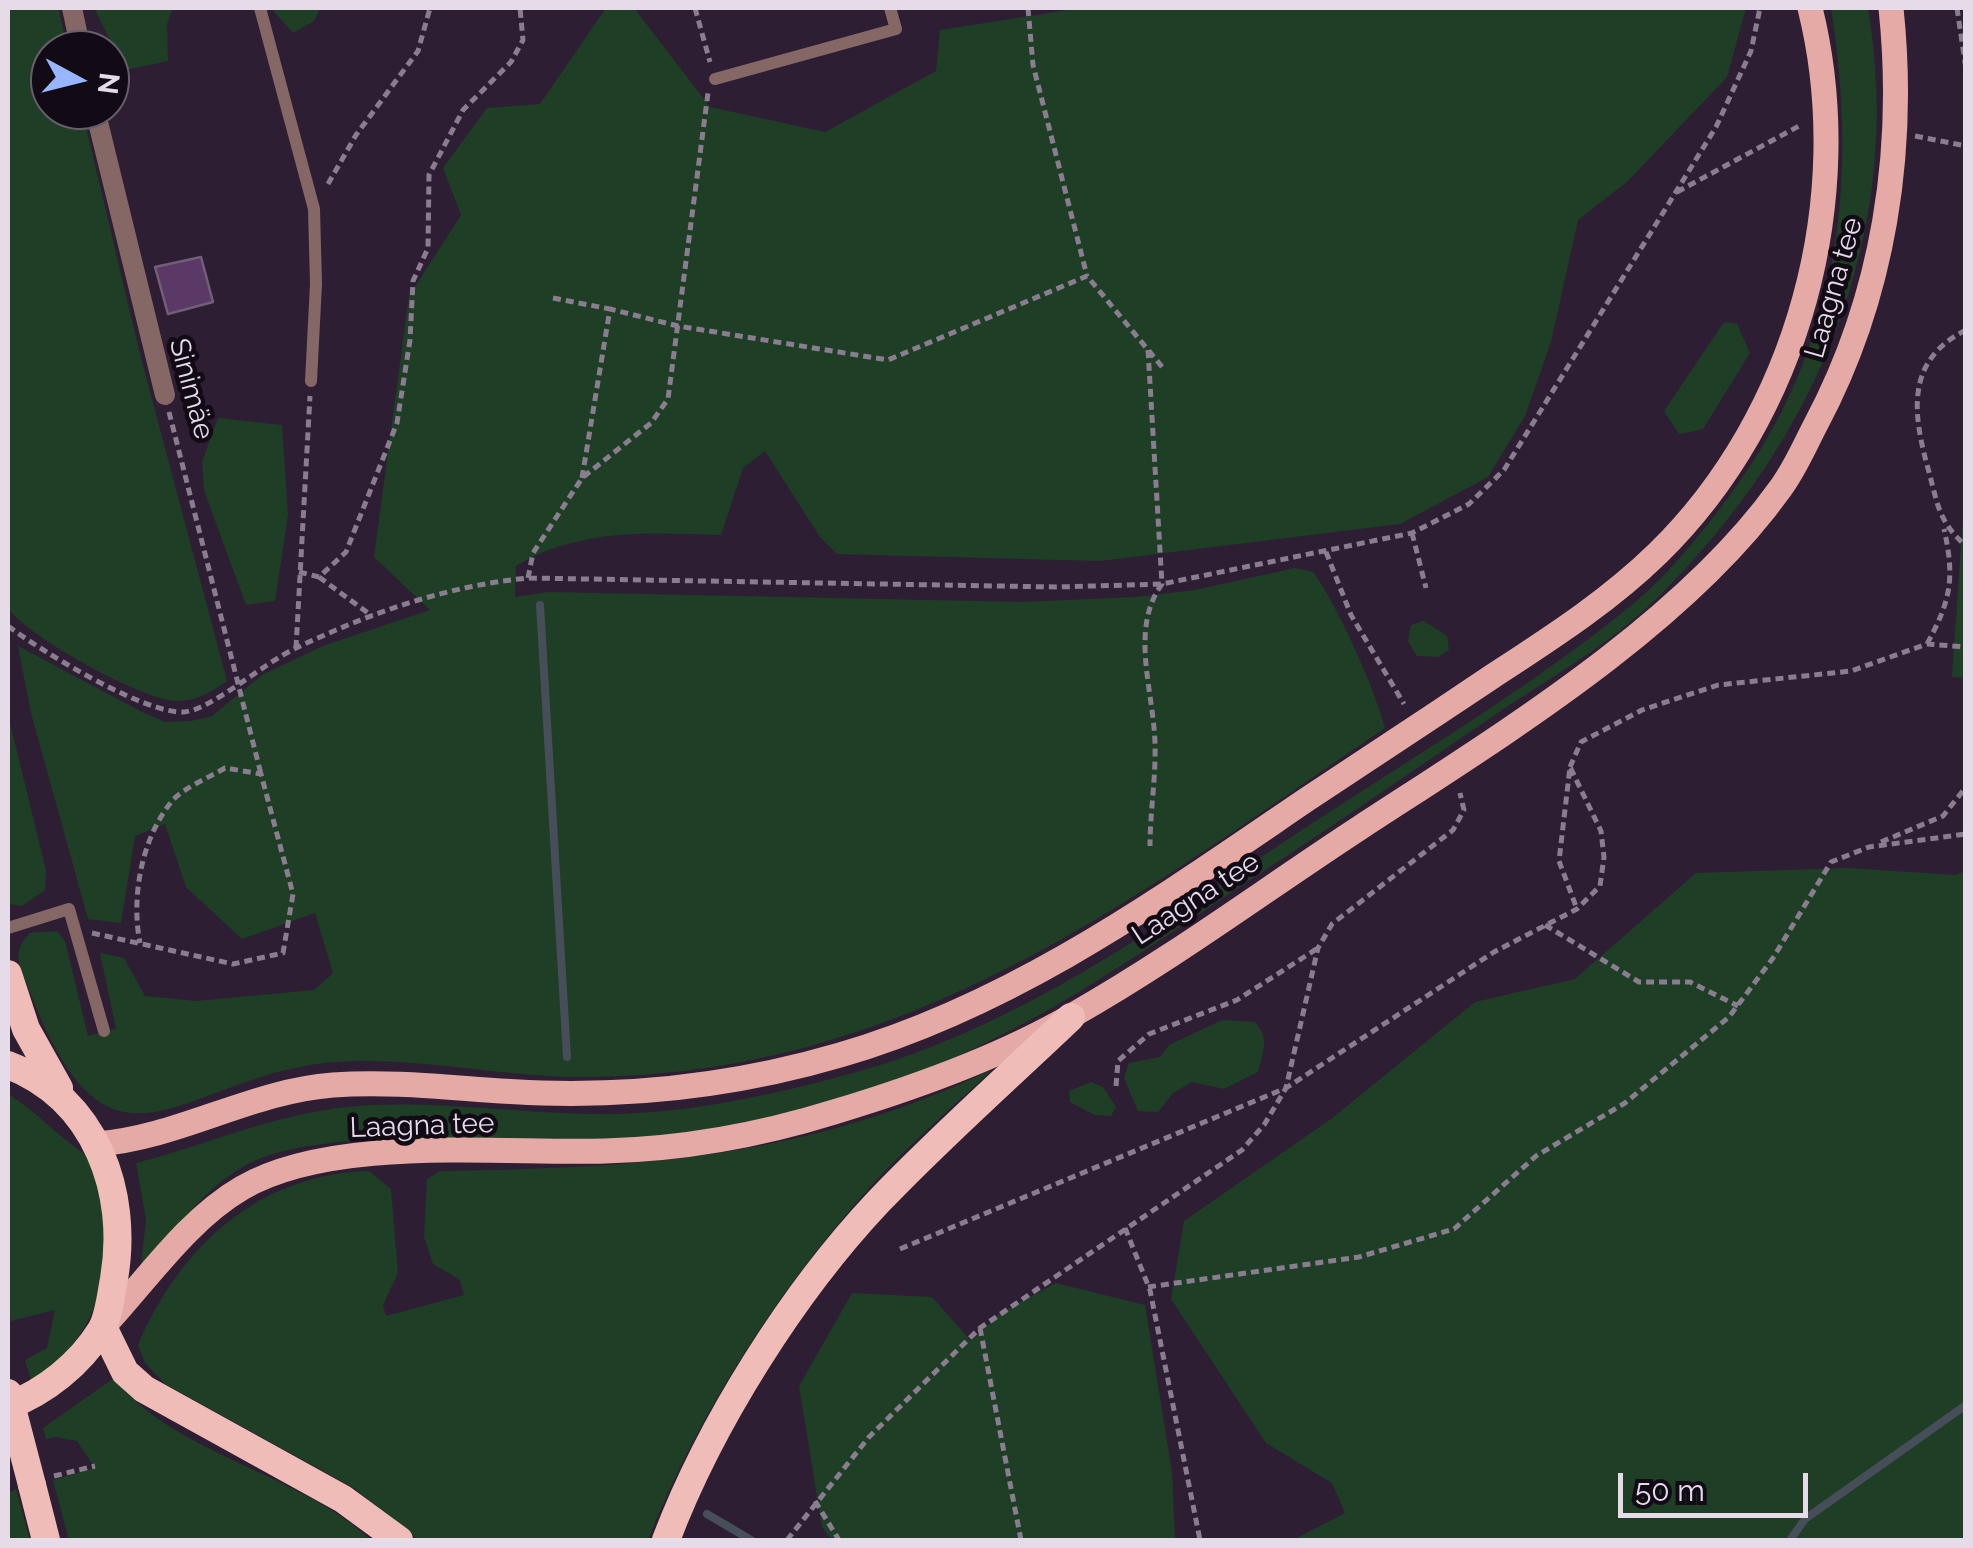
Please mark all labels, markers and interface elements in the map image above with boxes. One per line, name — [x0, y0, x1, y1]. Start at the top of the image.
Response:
north arrow — [30, 30, 130, 130]
text: N — [91, 71, 126, 96]
street label: Laagna tee — [1798, 214, 1870, 362]
street label: Sinimäe — [161, 335, 221, 443]
street label: Laagna tee — [1126, 845, 1266, 953]
street label: Laagna tee — [349, 1107, 495, 1145]
scale bar — [1623, 1453, 1813, 1515]
text: 50 m — [1635, 1473, 1705, 1508]

